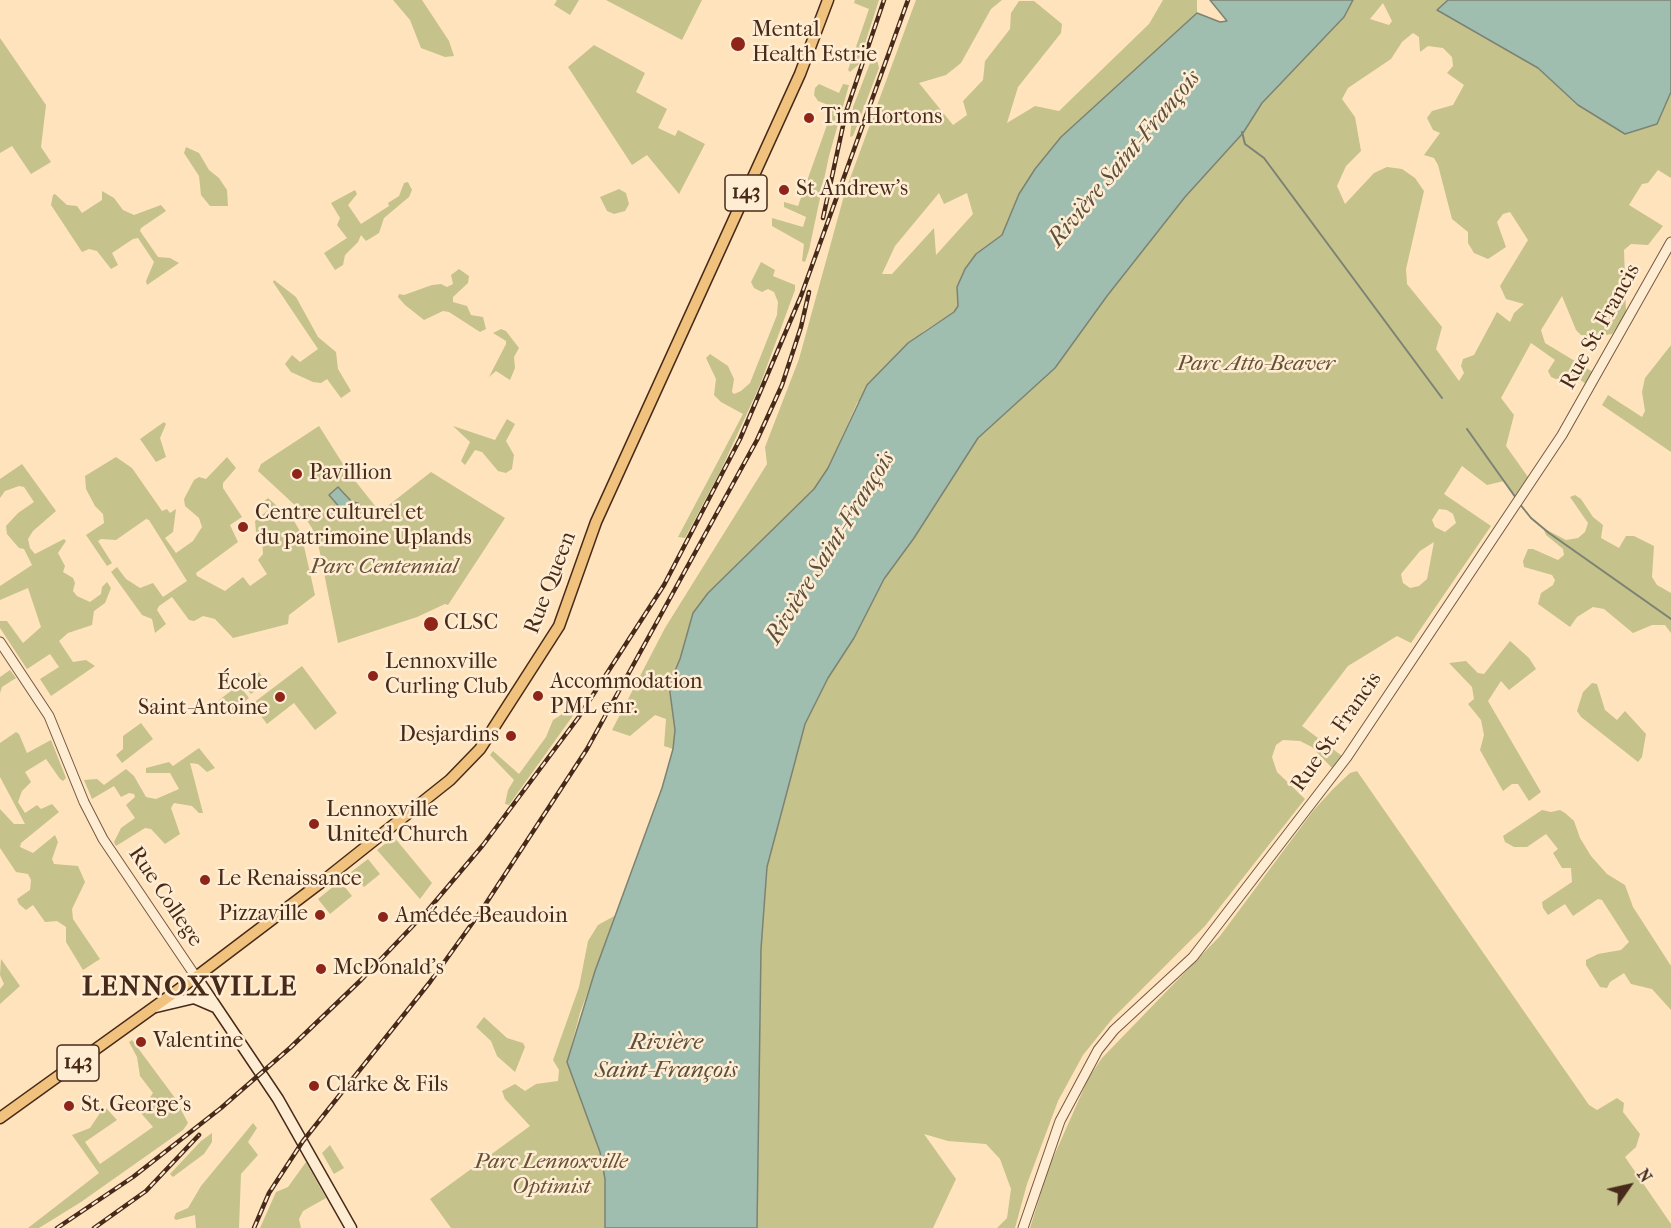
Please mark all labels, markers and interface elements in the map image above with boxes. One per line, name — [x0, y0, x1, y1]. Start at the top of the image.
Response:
place label: Mental Health Estrie — [752, 18, 877, 70]
marker: Mental Health Estrie — [729, 35, 747, 53]
water label: Rivière Saint-François — [1043, 65, 1207, 253]
place label: Tim Hortons — [821, 105, 942, 131]
marker: Tim Hortons — [802, 111, 816, 125]
road number: 143 — [725, 175, 767, 211]
place label: St Andrew's — [796, 177, 908, 203]
marker: St Andrew's — [777, 183, 791, 197]
street label: Rue St. Francis — [1556, 259, 1646, 395]
park label: Parc Atto-Beaver — [1177, 352, 1335, 378]
water label: Rivière Saint-François — [760, 446, 902, 650]
place label: Pavillion — [309, 461, 392, 487]
marker: Pavillion — [290, 467, 304, 481]
place label: Centre culturel et du patrimoine Uplands — [255, 501, 472, 552]
marker: Centre culturel et du patrimoine Uplands — [236, 520, 250, 534]
street label: Rue Queen — [519, 528, 583, 638]
park label: Parc Centennial — [310, 555, 458, 581]
place label: CLSC — [444, 611, 498, 637]
marker: CLSC — [422, 615, 440, 633]
place label: Lennoxville Curling Club — [385, 650, 508, 702]
street label: Rue St. Francis — [1286, 667, 1388, 797]
marker: Lennoxville Curling Club — [366, 669, 380, 683]
place label: Accommodation PML enr. — [550, 670, 702, 722]
place label: École Saint-Antoine — [138, 671, 268, 722]
marker: Accommodation PML enr. — [531, 689, 545, 703]
marker: École Saint-Antoine — [273, 690, 287, 704]
place label: Desjardins — [399, 723, 499, 749]
marker: Desjardins — [504, 729, 518, 743]
place label: Lennoxville United Church — [326, 798, 468, 849]
marker: Lennoxville United Church — [307, 817, 321, 831]
street label: Rue College — [122, 842, 208, 952]
place label: Le Renaissance — [217, 867, 362, 893]
marker: Le Renaissance — [198, 873, 212, 887]
place label: Pizzaville — [219, 902, 308, 928]
place label: Amédée-Beaudoin — [395, 904, 568, 930]
marker: Pizzaville — [313, 908, 327, 922]
marker: Amédée-Beaudoin — [376, 910, 390, 924]
place label: McDonald's — [333, 956, 444, 982]
marker: McDonald's — [314, 962, 328, 976]
district label: LENNOXVILLE — [82, 971, 298, 1005]
place label: Valentine — [153, 1029, 243, 1055]
water label: Rivière Saint-François — [595, 1029, 737, 1085]
marker: Valentine — [134, 1035, 148, 1049]
road number: 143 — [57, 1045, 99, 1081]
place label: Clarke & Fils — [326, 1073, 448, 1099]
marker: Clarke & Fils — [307, 1079, 321, 1093]
place label: St. George's — [81, 1093, 191, 1119]
marker: St. George's — [62, 1099, 76, 1113]
park label: Parc Lennoxville Optimist — [474, 1150, 628, 1202]
north arrow — [1599, 1156, 1659, 1216]
text: N — [1633, 1165, 1656, 1186]

